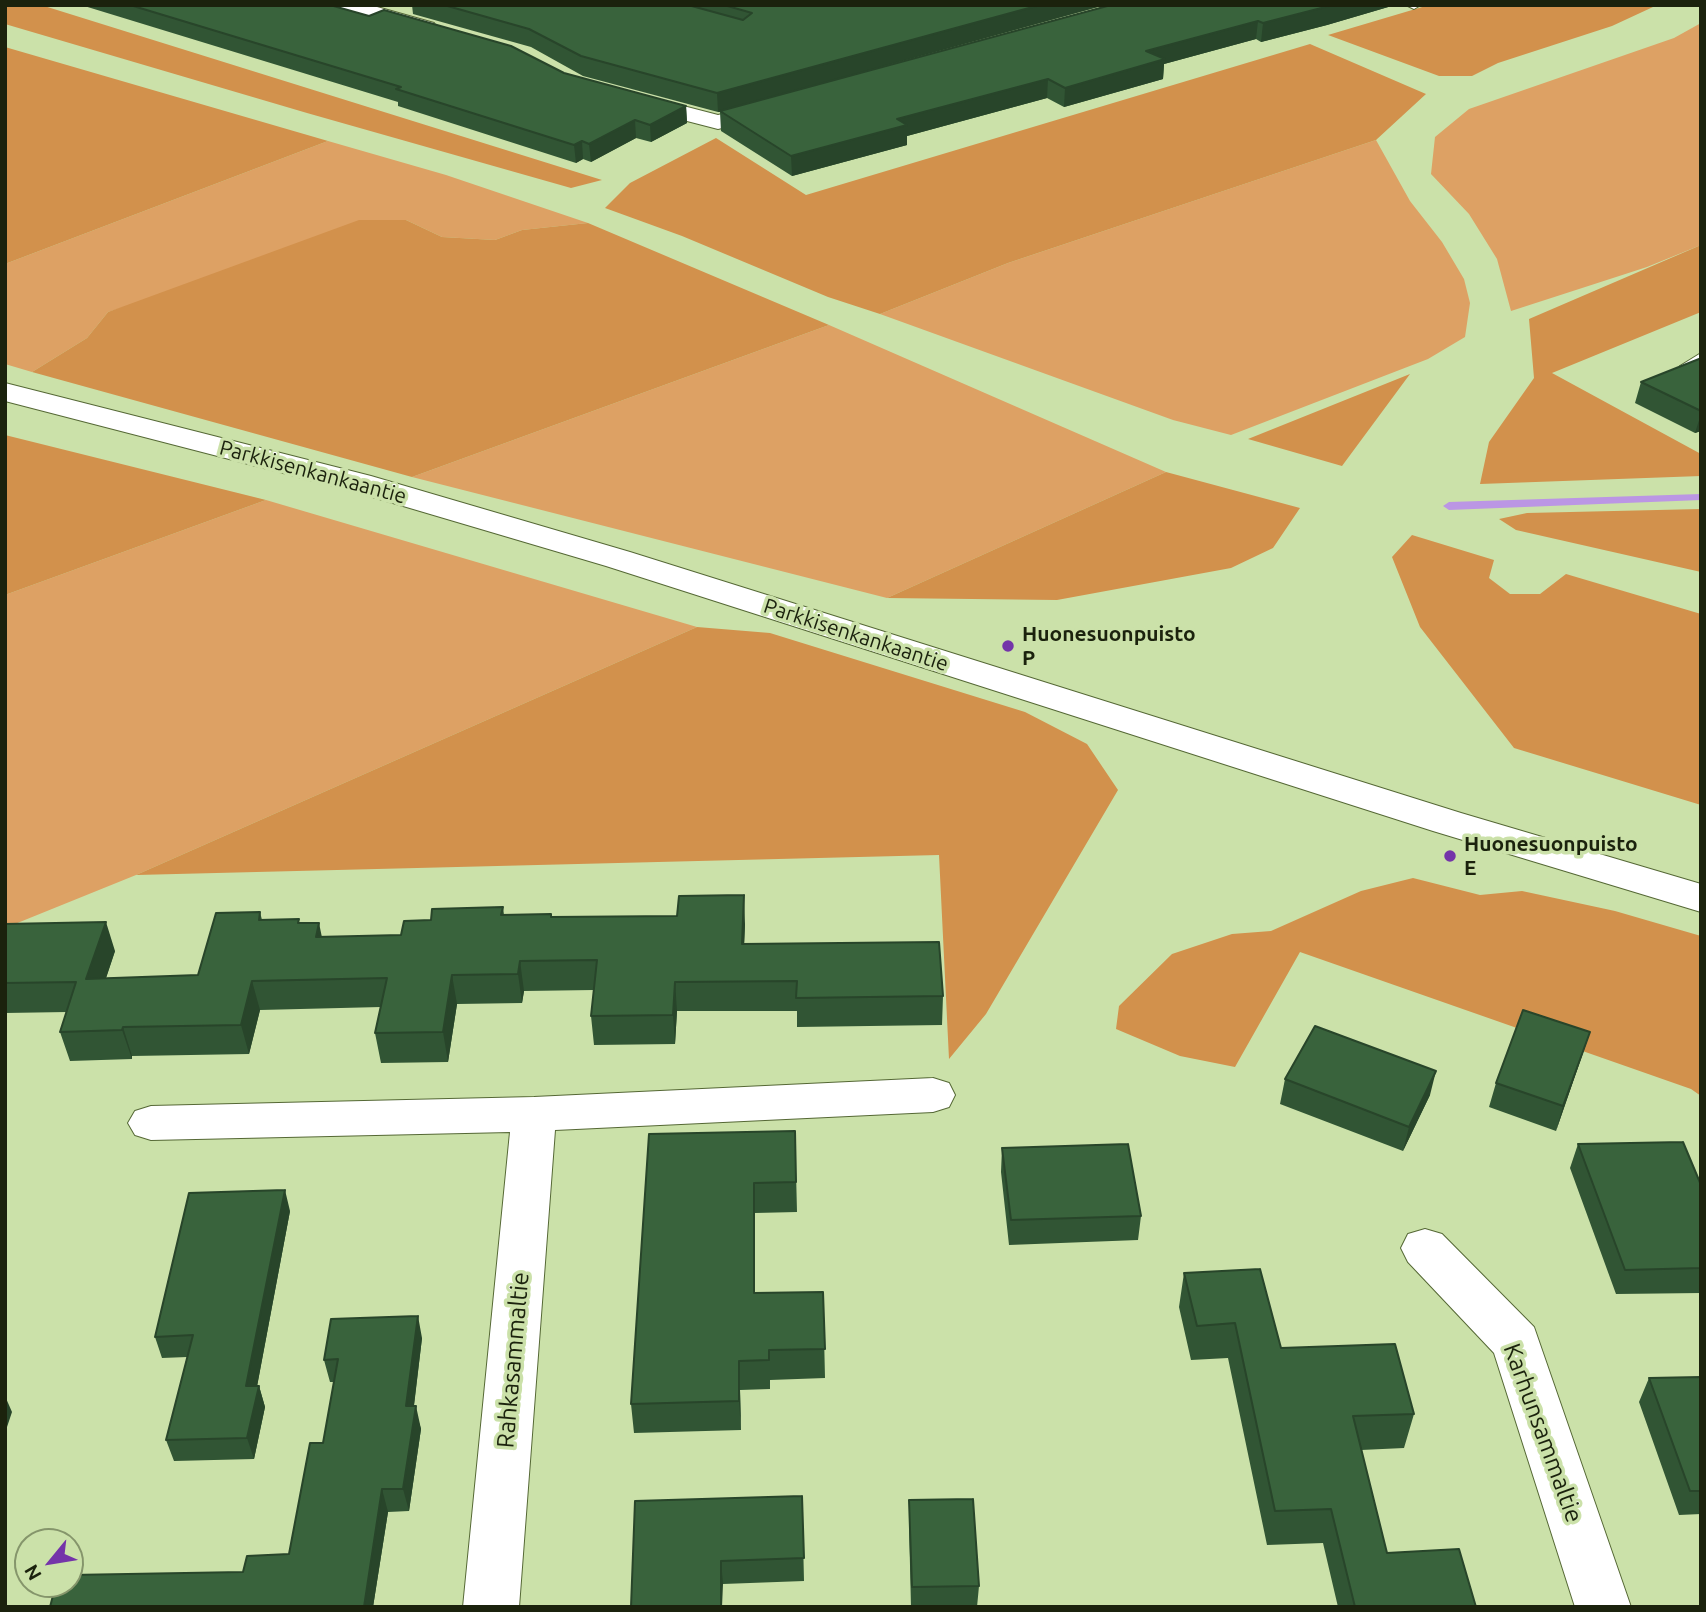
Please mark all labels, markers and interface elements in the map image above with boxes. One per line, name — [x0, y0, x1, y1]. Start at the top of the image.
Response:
street label: Parkkisenkankaantie — [217, 435, 409, 509]
street label: Parkkisenkankaantie — [761, 593, 951, 677]
place label: Huonesuonpuisto P — [1022, 621, 1196, 671]
marker: Huonesuonpuisto P — [1000, 638, 1016, 654]
place label: Huonesuonpuisto E — [1464, 831, 1638, 881]
marker: Huonesuonpuisto E — [1442, 848, 1458, 864]
street label: Rahkasammaltie — [491, 1271, 535, 1449]
street label: Karhunsammaltie — [1497, 1340, 1589, 1526]
north arrow — [14, 1528, 84, 1598]
text: N — [19, 1561, 46, 1584]

